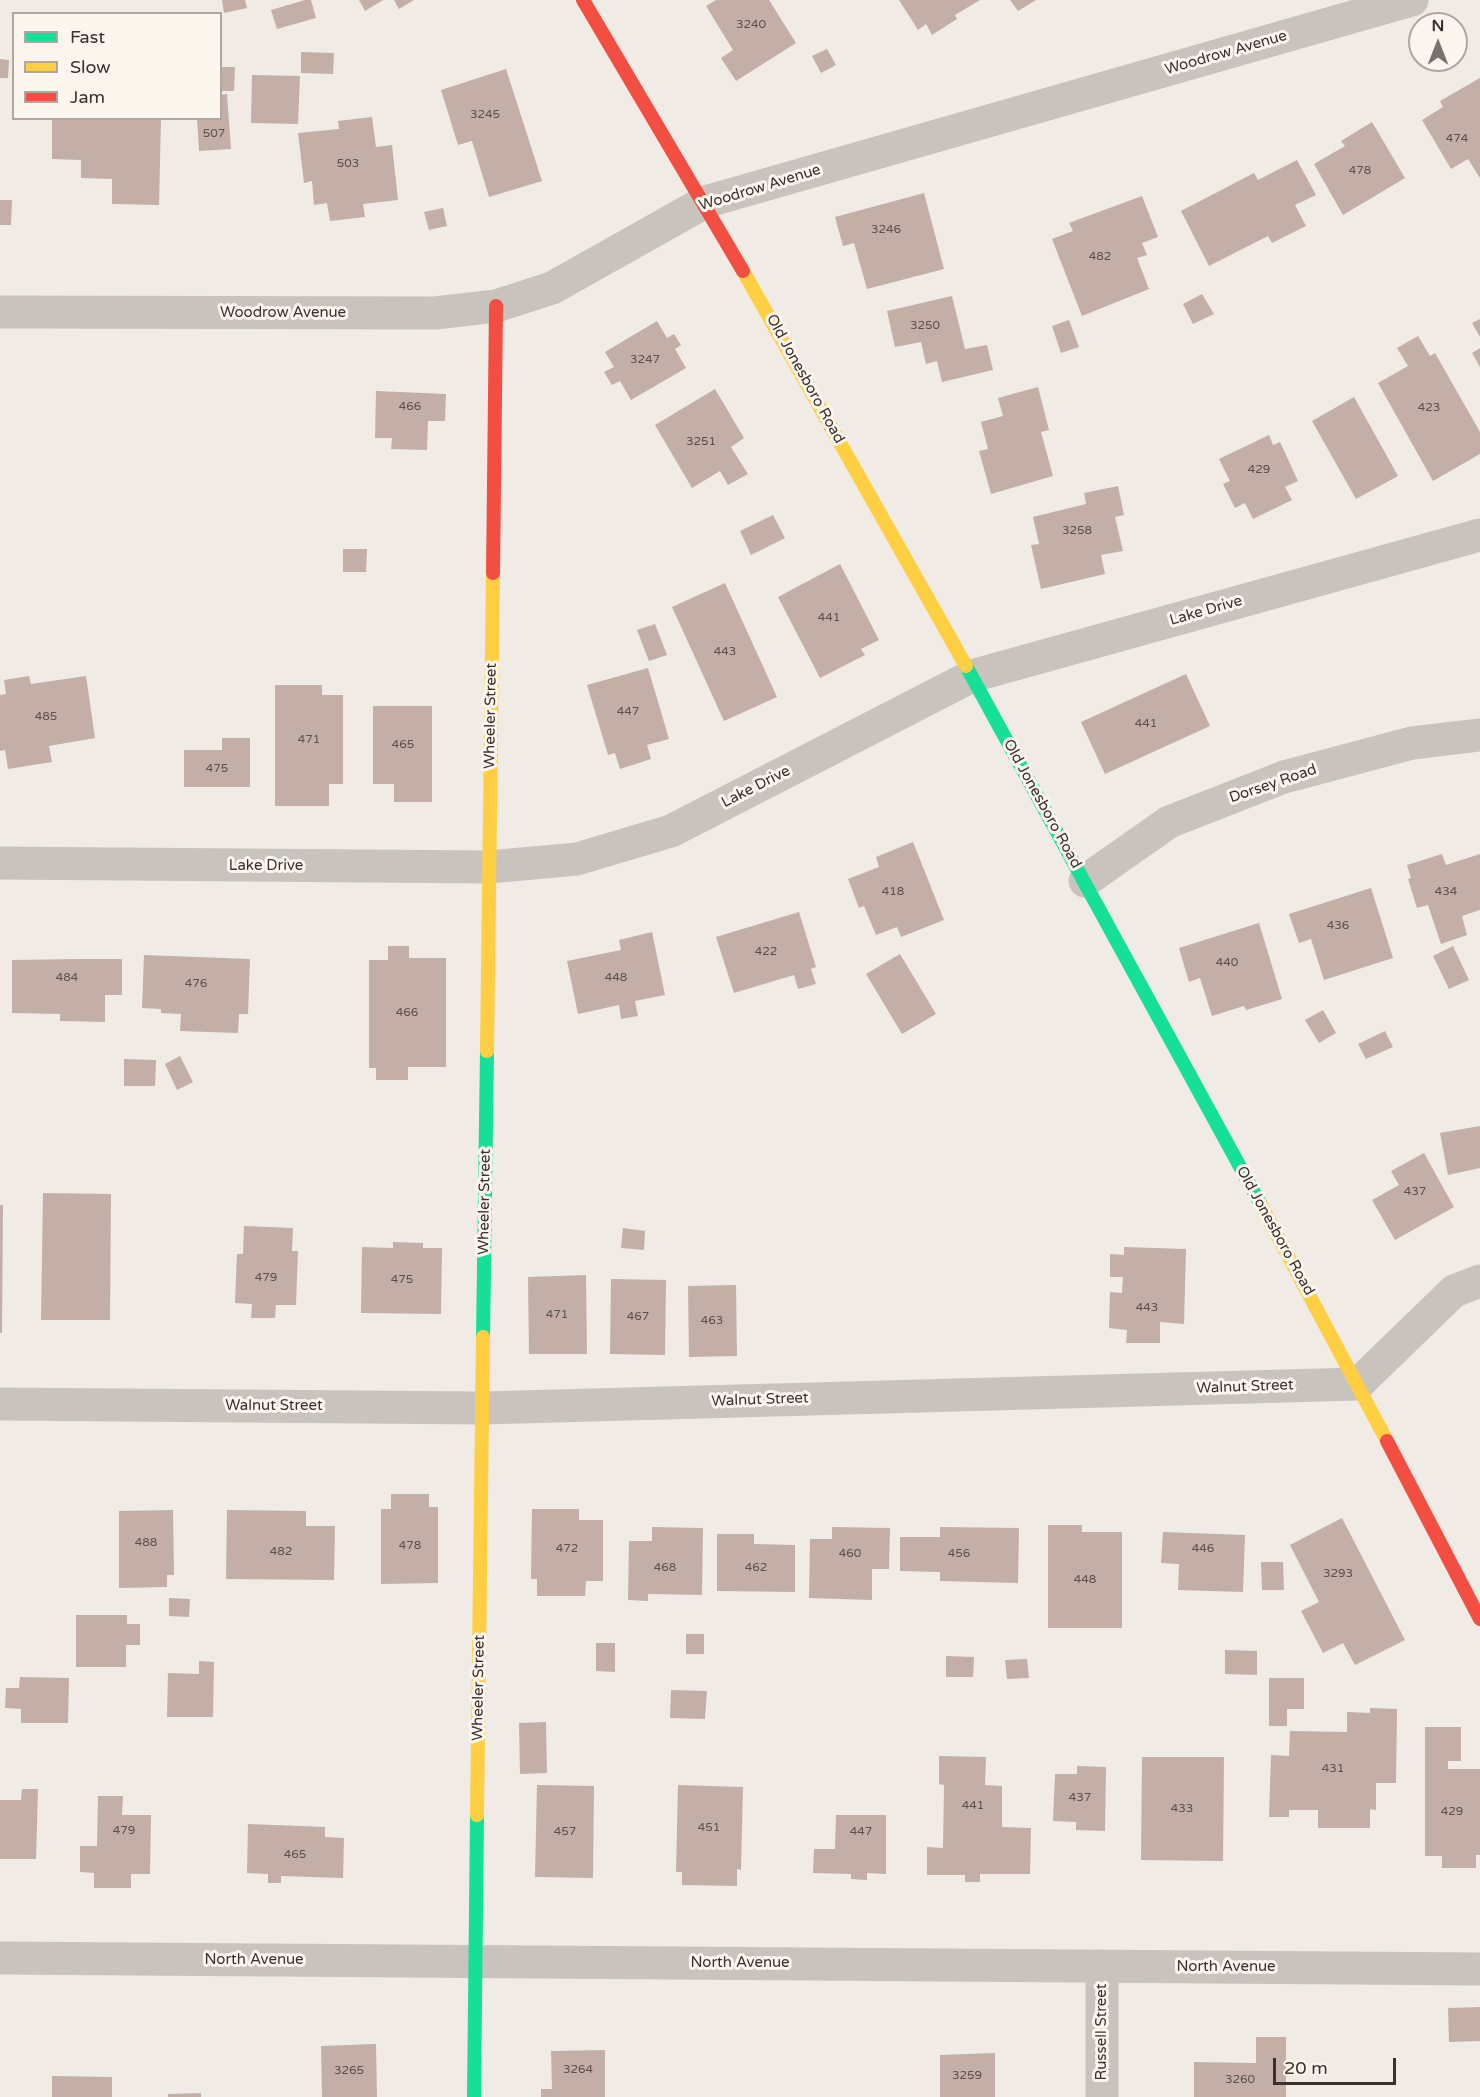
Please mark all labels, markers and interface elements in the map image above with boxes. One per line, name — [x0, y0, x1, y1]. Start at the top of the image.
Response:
legend — [12, 12, 222, 120]
north arrow — [1408, 12, 1468, 72]
text: N — [1432, 16, 1444, 36]
house number: 3240 — [736, 18, 766, 32]
text: Fast — [70, 26, 105, 48]
street label: Woodrow Avenue — [1163, 27, 1289, 79]
text: Slow — [70, 56, 111, 78]
text: Jam — [70, 86, 105, 108]
house number: 3245 — [470, 108, 500, 122]
house number: 507 — [203, 127, 225, 141]
house number: 474 — [1446, 132, 1468, 146]
house number: 503 — [337, 157, 359, 171]
street label: Woodrow Avenue — [697, 161, 823, 215]
house number: 478 — [1349, 164, 1371, 178]
house number: 3246 — [871, 223, 901, 237]
house number: 482 — [1089, 250, 1111, 264]
street label: Woodrow Avenue — [220, 304, 346, 322]
street label: Old Jonesboro Road — [762, 311, 848, 447]
house number: 3250 — [910, 319, 940, 333]
house number: 3247 — [630, 353, 660, 367]
house number: 466 — [399, 400, 421, 414]
house number: 423 — [1418, 401, 1440, 415]
house number: 3251 — [686, 435, 716, 449]
house number: 429 — [1248, 463, 1270, 477]
house number: 3258 — [1062, 524, 1092, 538]
street label: Lake Drive — [1168, 592, 1244, 630]
house number: 441 — [818, 611, 840, 625]
house number: 443 — [714, 645, 736, 659]
street label: Wheeler Street — [481, 663, 501, 769]
house number: 447 — [617, 705, 639, 719]
house number: 485 — [35, 710, 57, 724]
house number: 441 — [1135, 717, 1157, 731]
house number: 471 — [298, 733, 320, 747]
street label: Old Jonesboro Road — [999, 736, 1085, 872]
house number: 465 — [392, 738, 414, 752]
street label: Dorsey Road — [1227, 761, 1319, 807]
house number: 475 — [206, 762, 228, 776]
street label: Lake Drive — [719, 762, 793, 812]
street label: Lake Drive — [229, 857, 303, 875]
house number: 418 — [882, 885, 904, 899]
house number: 434 — [1435, 885, 1457, 899]
house number: 436 — [1327, 919, 1349, 933]
house number: 422 — [755, 945, 777, 959]
house number: 440 — [1216, 956, 1238, 970]
house number: 484 — [56, 971, 78, 985]
house number: 448 — [605, 971, 627, 985]
house number: 476 — [185, 977, 207, 991]
house number: 466 — [396, 1006, 418, 1020]
street label: Wheeler Street — [475, 1149, 495, 1255]
street label: Old Jonesboro Road — [1232, 1163, 1318, 1299]
house number: 437 — [1404, 1185, 1426, 1199]
house number: 479 — [255, 1271, 277, 1285]
house number: 475 — [391, 1273, 413, 1287]
house number: 443 — [1136, 1301, 1158, 1315]
house number: 471 — [546, 1308, 568, 1322]
house number: 467 — [627, 1310, 649, 1324]
house number: 463 — [701, 1314, 723, 1328]
street label: Walnut Street — [1196, 1376, 1294, 1398]
street label: Walnut Street — [711, 1389, 809, 1411]
street label: Walnut Street — [225, 1397, 323, 1415]
house number: 488 — [135, 1536, 157, 1550]
house number: 478 — [399, 1539, 421, 1553]
house number: 472 — [556, 1542, 578, 1556]
house number: 446 — [1192, 1542, 1214, 1556]
house number: 482 — [270, 1545, 292, 1559]
house number: 460 — [839, 1547, 861, 1561]
house number: 456 — [948, 1547, 970, 1561]
house number: 468 — [654, 1561, 676, 1575]
house number: 462 — [745, 1561, 767, 1575]
house number: 3293 — [1323, 1567, 1353, 1581]
house number: 448 — [1074, 1573, 1096, 1587]
street label: Wheeler Street — [469, 1635, 489, 1741]
house number: 431 — [1322, 1762, 1344, 1776]
house number: 437 — [1069, 1791, 1091, 1805]
house number: 441 — [962, 1799, 984, 1813]
house number: 433 — [1171, 1802, 1193, 1816]
house number: 429 — [1441, 1805, 1463, 1819]
house number: 451 — [698, 1821, 720, 1835]
house number: 479 — [113, 1824, 135, 1838]
house number: 457 — [554, 1825, 576, 1839]
house number: 447 — [850, 1825, 872, 1839]
house number: 465 — [284, 1848, 306, 1862]
street label: North Avenue — [204, 1951, 304, 1969]
street label: North Avenue — [690, 1954, 790, 1972]
street label: North Avenue — [1176, 1958, 1276, 1976]
street label: Russell Street — [1093, 1984, 1111, 2080]
scale bar — [1276, 2046, 1399, 2084]
text: 20 m — [1284, 2057, 1328, 2079]
house number: 3264 — [563, 2063, 593, 2077]
house number: 3265 — [334, 2064, 364, 2078]
house number: 3259 — [952, 2069, 982, 2083]
house number: 3260 — [1225, 2073, 1255, 2087]

